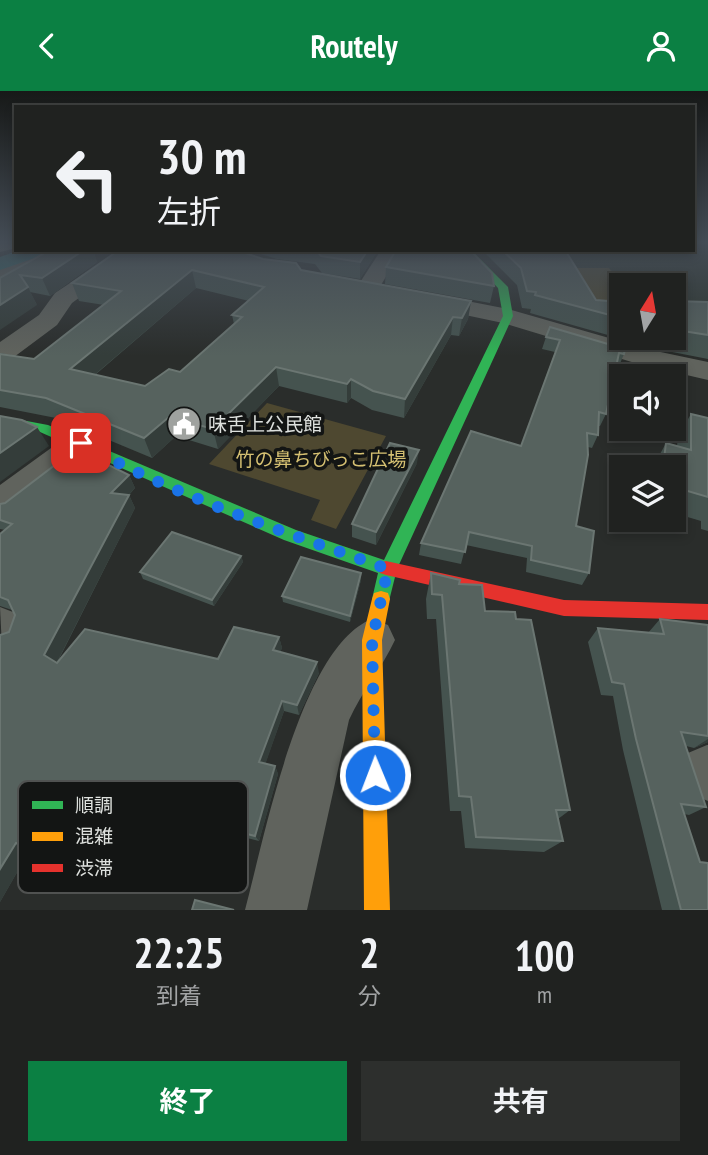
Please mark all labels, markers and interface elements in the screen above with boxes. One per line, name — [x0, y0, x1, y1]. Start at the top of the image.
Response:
text: Routely — [311, 25, 397, 67]
icon: back — [28, 27, 66, 65]
icon: person — [642, 27, 680, 65]
text: 30 m — [157, 124, 246, 188]
icon: left — [42, 133, 133, 224]
text: 左折 — [157, 190, 221, 232]
north arrow — [609, 273, 686, 350]
map controls — [609, 273, 686, 532]
button: sound — [609, 364, 686, 441]
public building icon: 味舌上公民館 — [165, 405, 203, 443]
place label: 味舌上公民館 — [208, 412, 322, 436]
pin — [51, 413, 111, 473]
icon: arrive — [62, 424, 100, 462]
park label: 竹の鼻ちびっこ広場 — [235, 447, 407, 471]
button: layers — [609, 455, 686, 532]
position arrow — [338, 738, 412, 812]
legend — [18, 781, 248, 893]
text: 順調 — [75, 793, 113, 817]
text: 混雑 — [75, 824, 113, 848]
text: 渋滞 — [75, 856, 113, 880]
text: 22:25 — [133, 925, 224, 980]
text: 2 — [359, 925, 379, 980]
text: 100 — [514, 928, 575, 983]
text: m — [537, 980, 552, 1009]
text: 到着 — [156, 981, 202, 1010]
text: 分 — [358, 981, 381, 1010]
button: 終了 — [28, 1061, 347, 1141]
button: 共有 — [361, 1061, 680, 1141]

